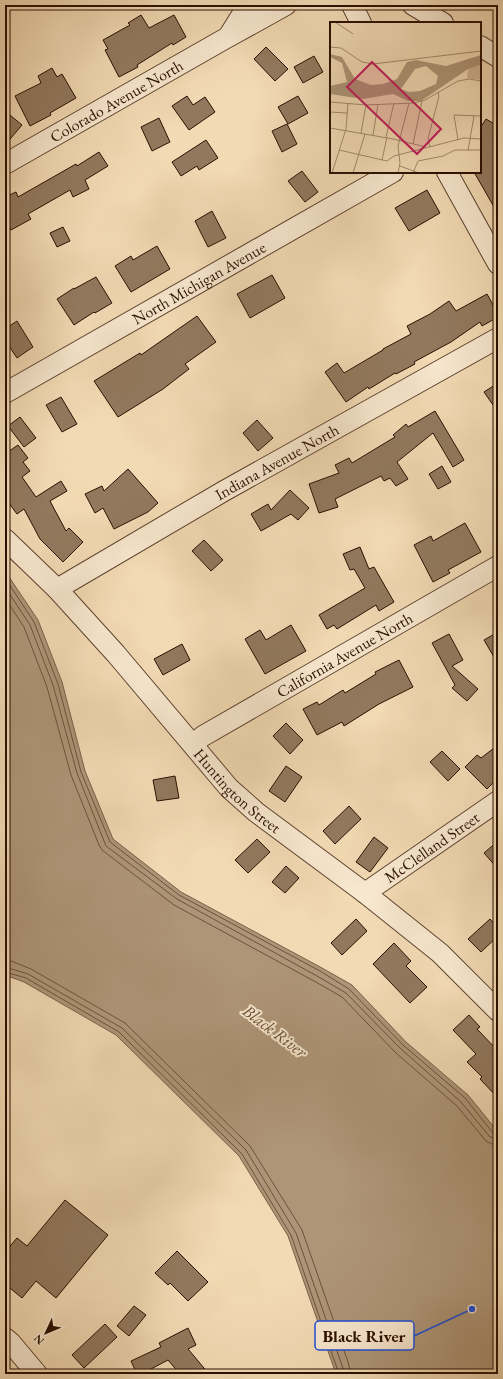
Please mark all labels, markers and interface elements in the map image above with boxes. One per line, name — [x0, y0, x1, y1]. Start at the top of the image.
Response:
inset map — [330, 22, 481, 173]
street label: Colorado Avenue North — [46, 54, 187, 147]
street label: North Michigan Avenue — [128, 236, 269, 329]
street label: Indiana Avenue North — [211, 419, 342, 505]
street label: California Avenue North — [272, 607, 416, 702]
street label: Huntington Street — [189, 744, 285, 838]
street label: McClelland Street — [380, 807, 483, 887]
water label: Black River — [238, 999, 313, 1063]
north arrow — [26, 1313, 66, 1353]
callout: Black River — [315, 1321, 414, 1350]
text: Black River — [322, 1325, 406, 1347]
text: N — [31, 1332, 47, 1348]

